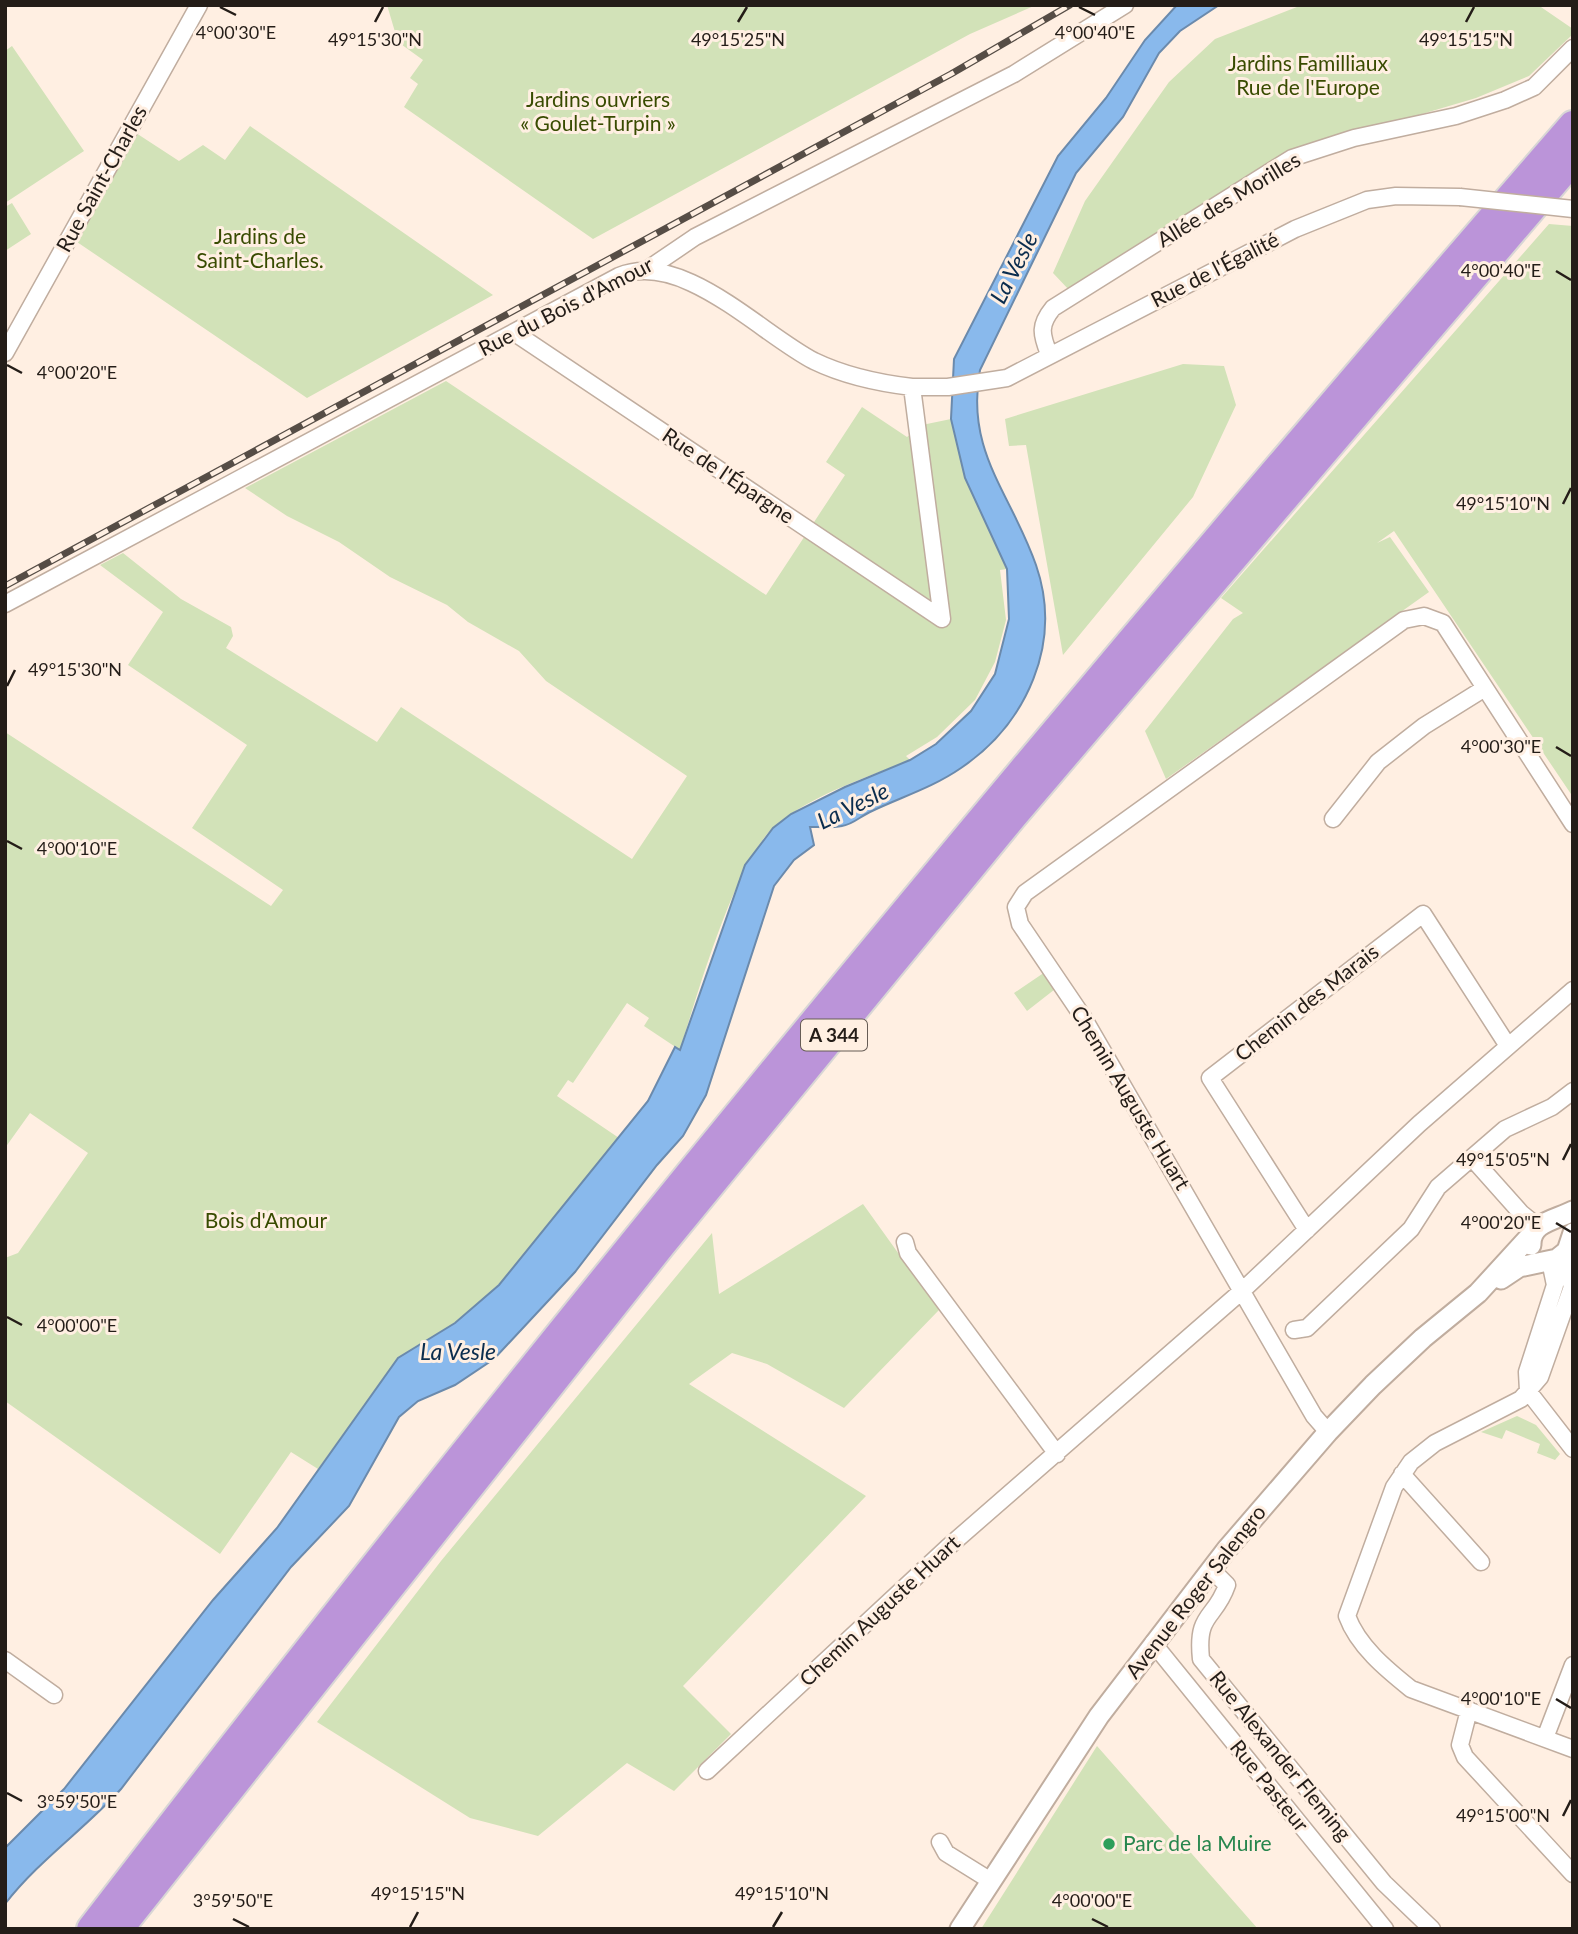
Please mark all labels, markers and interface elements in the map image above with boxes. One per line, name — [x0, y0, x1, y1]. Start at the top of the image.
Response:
text: 4°00'30"E — [196, 21, 276, 43]
text: 4°00'40"E — [1055, 21, 1135, 43]
text: 49°15'30"N — [328, 28, 422, 50]
text: 49°15'25"N — [691, 28, 785, 50]
text: 49°15'15"N — [1419, 28, 1513, 50]
park label: Jardins Familliaux Rue de l'Europe — [1228, 50, 1388, 99]
park label: Jardins ouvriers « Goulet-Turpin » — [520, 86, 676, 135]
street label: Rue Saint-Charles — [50, 101, 151, 256]
street label: Allée des Morilles — [1152, 146, 1304, 251]
park label: Jardins de Saint-Charles. — [196, 223, 324, 272]
street label: Rue de l'Égalité — [1146, 226, 1282, 312]
water label: La Vesle — [983, 227, 1043, 308]
street label: Rue du Bois d'Amour — [474, 251, 657, 360]
text: 4°00'40"E — [1461, 259, 1541, 281]
text: 4°00'20"E — [37, 361, 117, 383]
street label: Rue de l'Épargne — [658, 421, 799, 528]
text: 49°15'10"N — [1456, 492, 1550, 514]
text: 49°15'30"N — [28, 658, 122, 680]
text: 4°00'30"E — [1461, 735, 1541, 757]
water label: La Vesle — [812, 776, 893, 834]
text: 4°00'10"E — [37, 837, 117, 859]
street label: Chemin des Marais — [1229, 938, 1383, 1066]
street label: Chemin Auguste Huart — [1066, 1001, 1196, 1194]
road number: A 344 — [801, 1020, 867, 1050]
text: 49°15'05"N — [1456, 1148, 1550, 1170]
park label: Bois d'Amour — [205, 1207, 328, 1232]
text: 4°00'20"E — [1461, 1211, 1541, 1233]
text: 4°00'00"E — [37, 1314, 117, 1336]
water label: La Vesle — [420, 1337, 496, 1365]
street label: Avenue Roger Salengro — [1119, 1499, 1270, 1683]
street label: Chemin Auguste Huart — [794, 1529, 965, 1691]
street label: Rue Alexander Fleming — [1205, 1665, 1357, 1845]
text: 4°00'10"E — [1461, 1687, 1541, 1709]
street label: Rue Pasteur — [1226, 1734, 1315, 1836]
text: 3°59'50"E — [37, 1790, 117, 1812]
text: 49°15'00"N — [1456, 1804, 1550, 1826]
place label: Parc de la Muire — [1123, 1830, 1272, 1855]
marker: Parc de la Muire — [1101, 1836, 1117, 1852]
text: 49°15'15"N — [371, 1882, 465, 1904]
text: 49°15'10"N — [735, 1882, 829, 1904]
text: 3°59'50"E — [193, 1889, 273, 1911]
text: 4°00'00"E — [1052, 1889, 1132, 1911]

